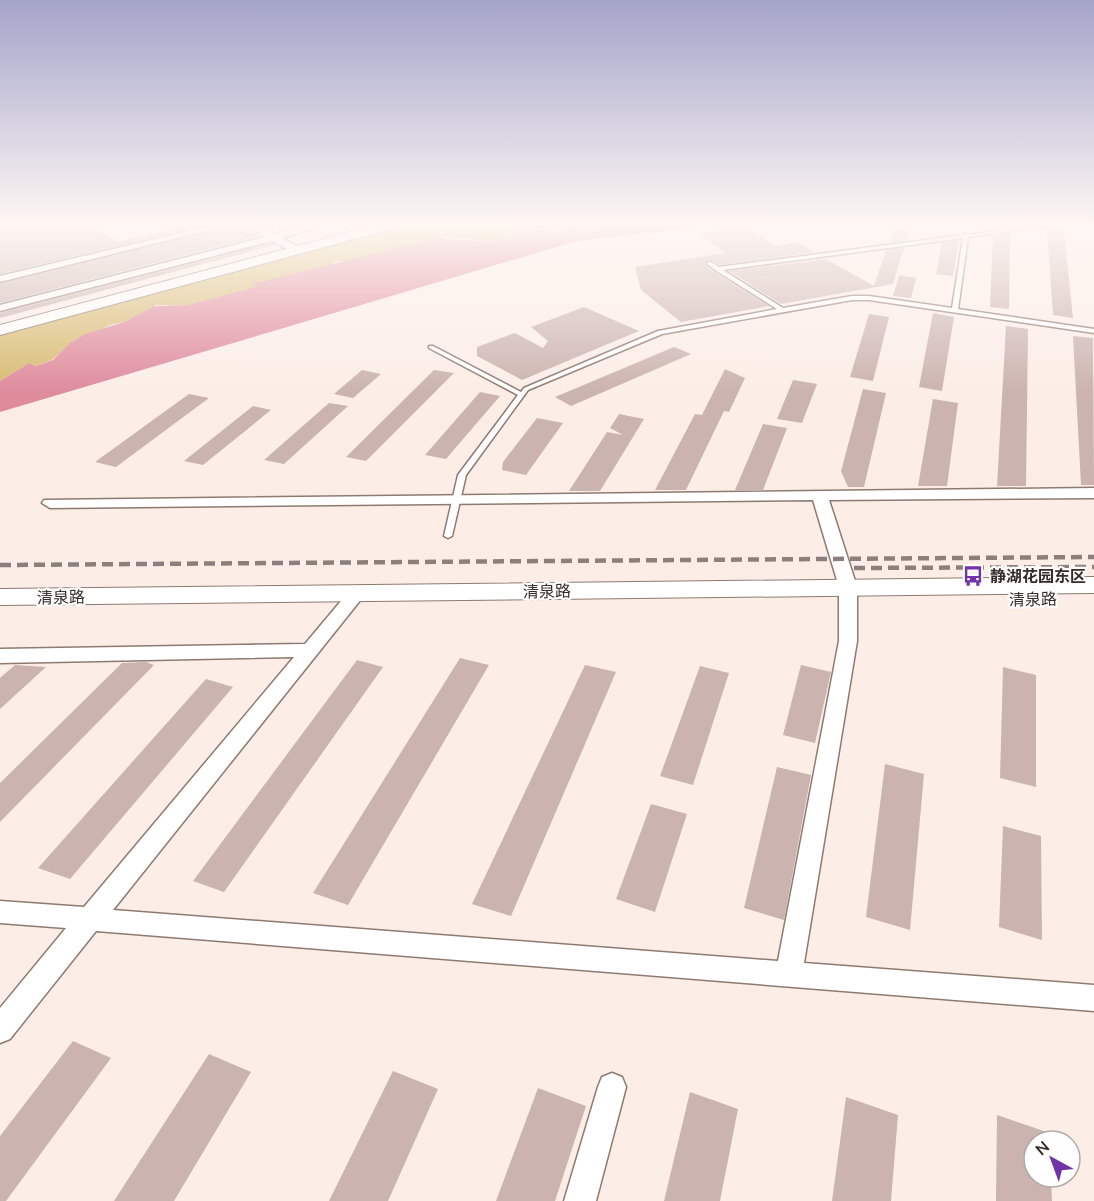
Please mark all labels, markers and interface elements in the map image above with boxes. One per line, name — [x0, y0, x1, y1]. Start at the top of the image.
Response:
bus stop icon: 静湖花园东区 — [961, 564, 985, 588]
place label: 静湖花园东区 — [990, 566, 1086, 588]
street label: 清泉路 — [523, 581, 571, 603]
street label: 清泉路 — [37, 587, 85, 609]
street label: 清泉路 — [1009, 589, 1057, 611]
north arrow — [1022, 1129, 1082, 1189]
text: N — [1031, 1136, 1055, 1161]

